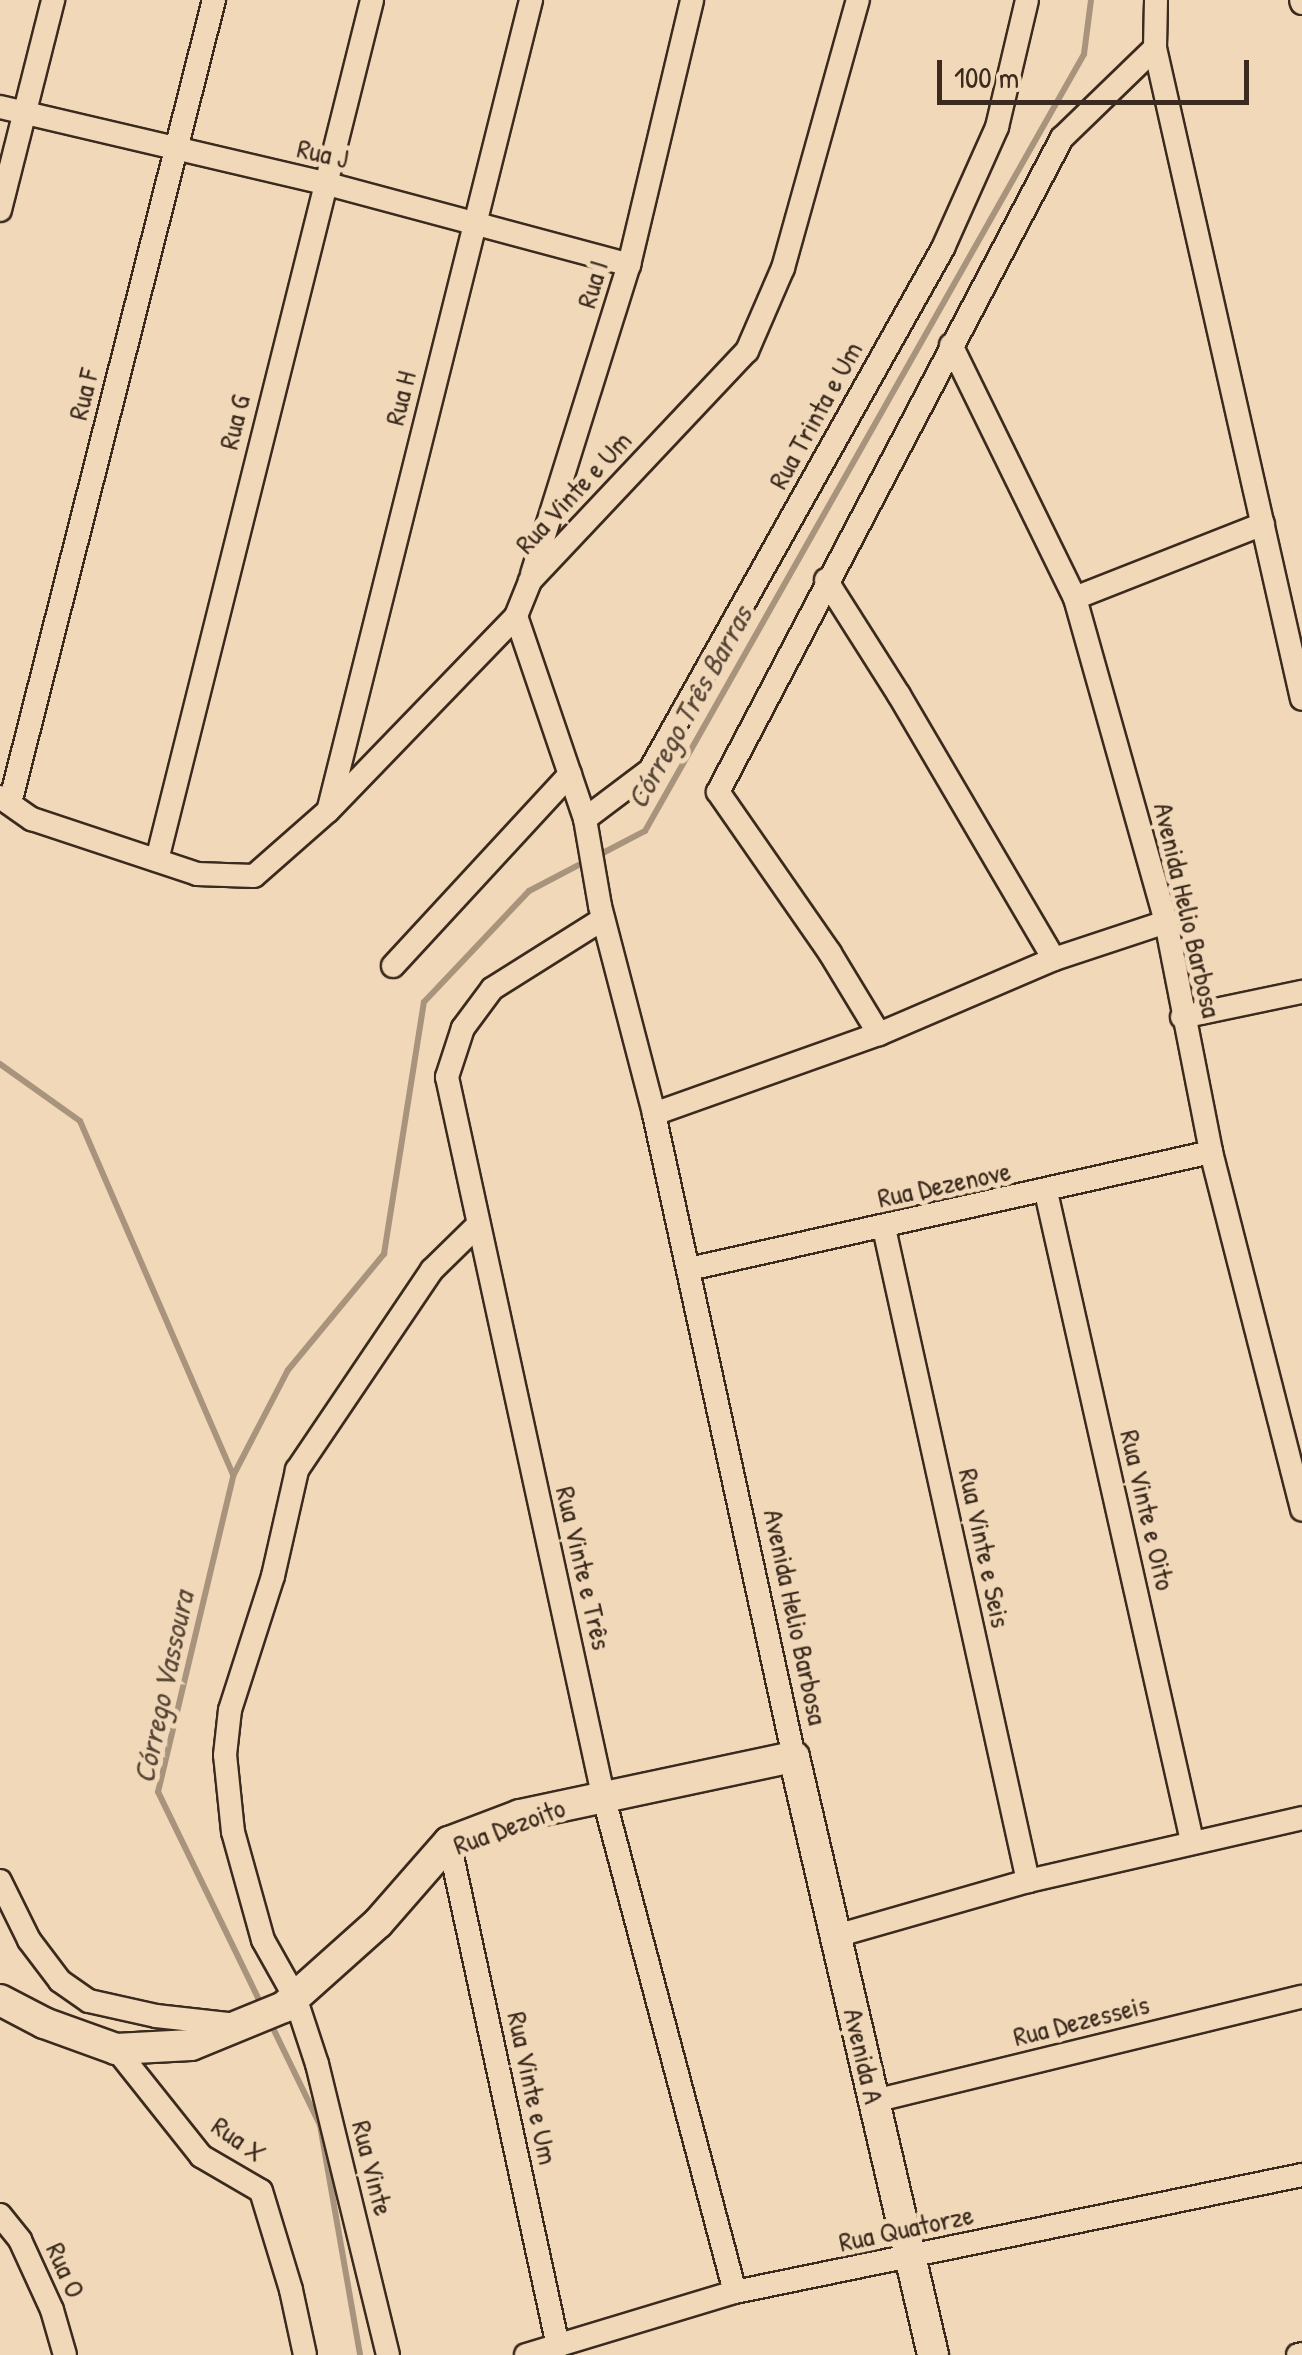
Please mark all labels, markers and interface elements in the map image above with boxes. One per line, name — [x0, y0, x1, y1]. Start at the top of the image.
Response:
scale bar — [942, 40, 1254, 102]
text: 100 m — [954, 57, 1019, 97]
street label: Rua J — [294, 131, 352, 175]
street label: Rua I — [569, 256, 615, 312]
street label: Rua Trinta e Um — [761, 335, 869, 495]
street label: Rua F — [60, 365, 106, 423]
street label: Rua H — [377, 368, 423, 428]
street label: Rua G — [211, 391, 257, 453]
street label: Rua Vinte e Um — [508, 424, 638, 560]
water label: Córrego Três Barras — [619, 600, 759, 814]
street label: Avenida Helio Barbosa — [1147, 799, 1229, 1021]
street label: Rua Dezenove — [874, 1154, 1014, 1214]
street label: Rua Vinte e Oito — [1113, 1427, 1183, 1593]
street label: Rua Vinte e Seis — [952, 1465, 1018, 1631]
street label: Rua Vinte e Três — [549, 1483, 619, 1653]
street label: Avenida Helio Barbosa — [757, 1506, 835, 1728]
water label: Córrego Vassoura — [125, 1588, 201, 1786]
street label: Rua Dezoito — [449, 1790, 569, 1862]
street label: Rua Dezesseis — [1010, 1987, 1152, 2053]
street label: Avenida A — [837, 2005, 891, 2107]
street label: Rua Vinte e Um — [500, 2009, 566, 2167]
street label: Rua X — [206, 2109, 272, 2169]
street label: Rua Vinte — [345, 2117, 401, 2219]
street label: Rua Quatorze — [836, 2197, 976, 2259]
street label: Rua O — [39, 2237, 93, 2303]

